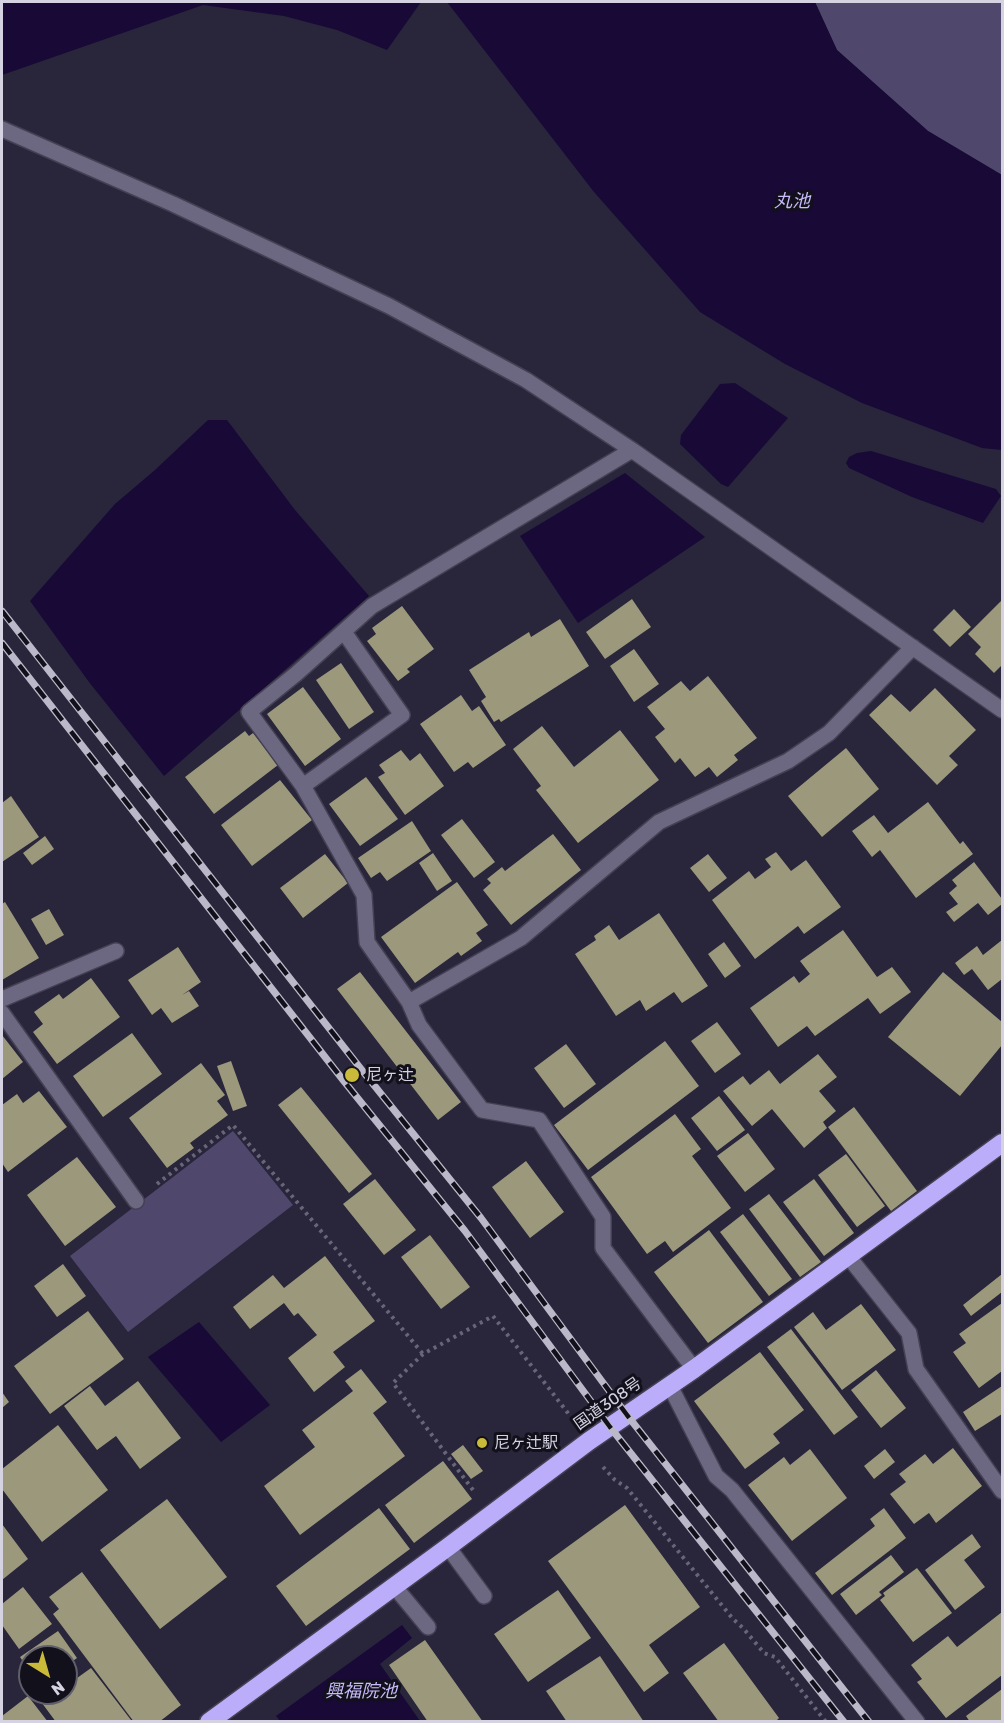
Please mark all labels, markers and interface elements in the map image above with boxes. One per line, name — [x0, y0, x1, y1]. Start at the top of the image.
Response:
water label: 丸池 — [774, 191, 810, 213]
place label: 尼ヶ辻 — [366, 1065, 414, 1085]
marker: 尼ヶ辻 — [343, 1066, 361, 1084]
street label: 国道308号 — [571, 1374, 645, 1434]
place label: 尼ヶ辻駅 — [494, 1433, 558, 1453]
marker: 尼ヶ辻駅 — [475, 1436, 489, 1450]
north arrow — [18, 1645, 78, 1705]
text: N — [48, 1677, 68, 1699]
water label: 興福院池 — [325, 1681, 397, 1703]

